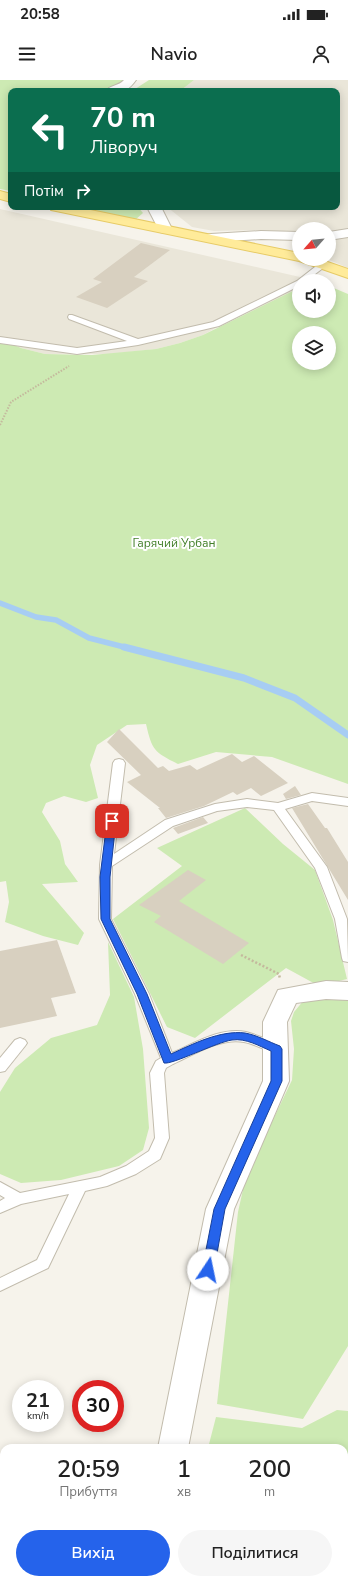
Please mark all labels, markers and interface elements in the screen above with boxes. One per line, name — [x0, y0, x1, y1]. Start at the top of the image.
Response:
text: 20:58 — [20, 4, 60, 24]
text: Navio — [151, 42, 197, 66]
icon: menu — [16, 43, 38, 65]
icon: person — [310, 43, 332, 65]
text: 70 m — [90, 99, 156, 137]
icon: left — [24, 104, 76, 156]
text: Ліворуч — [90, 135, 158, 159]
icon: right — [72, 180, 94, 202]
text: Потім — [24, 181, 64, 201]
north arrow — [292, 222, 336, 266]
map controls — [292, 222, 336, 370]
button: sound — [292, 274, 336, 318]
button: layers — [292, 326, 336, 370]
park label: Гарячий Урбан — [132, 535, 216, 551]
pin — [95, 804, 129, 838]
icon: arrive — [101, 810, 123, 832]
position arrow — [187, 1249, 229, 1291]
speed limit sign: 30 — [72, 1380, 124, 1432]
text: 21 — [26, 1387, 50, 1414]
text: km/h — [27, 1409, 49, 1423]
text: 20:59 — [57, 1453, 120, 1485]
text: 1 — [177, 1453, 191, 1485]
text: 200 — [248, 1453, 291, 1485]
text: Прибуття — [59, 1483, 117, 1501]
text: хв — [177, 1483, 191, 1501]
text: m — [264, 1483, 275, 1501]
button: Вихід — [16, 1530, 170, 1576]
button: Поділитися — [178, 1530, 332, 1576]

